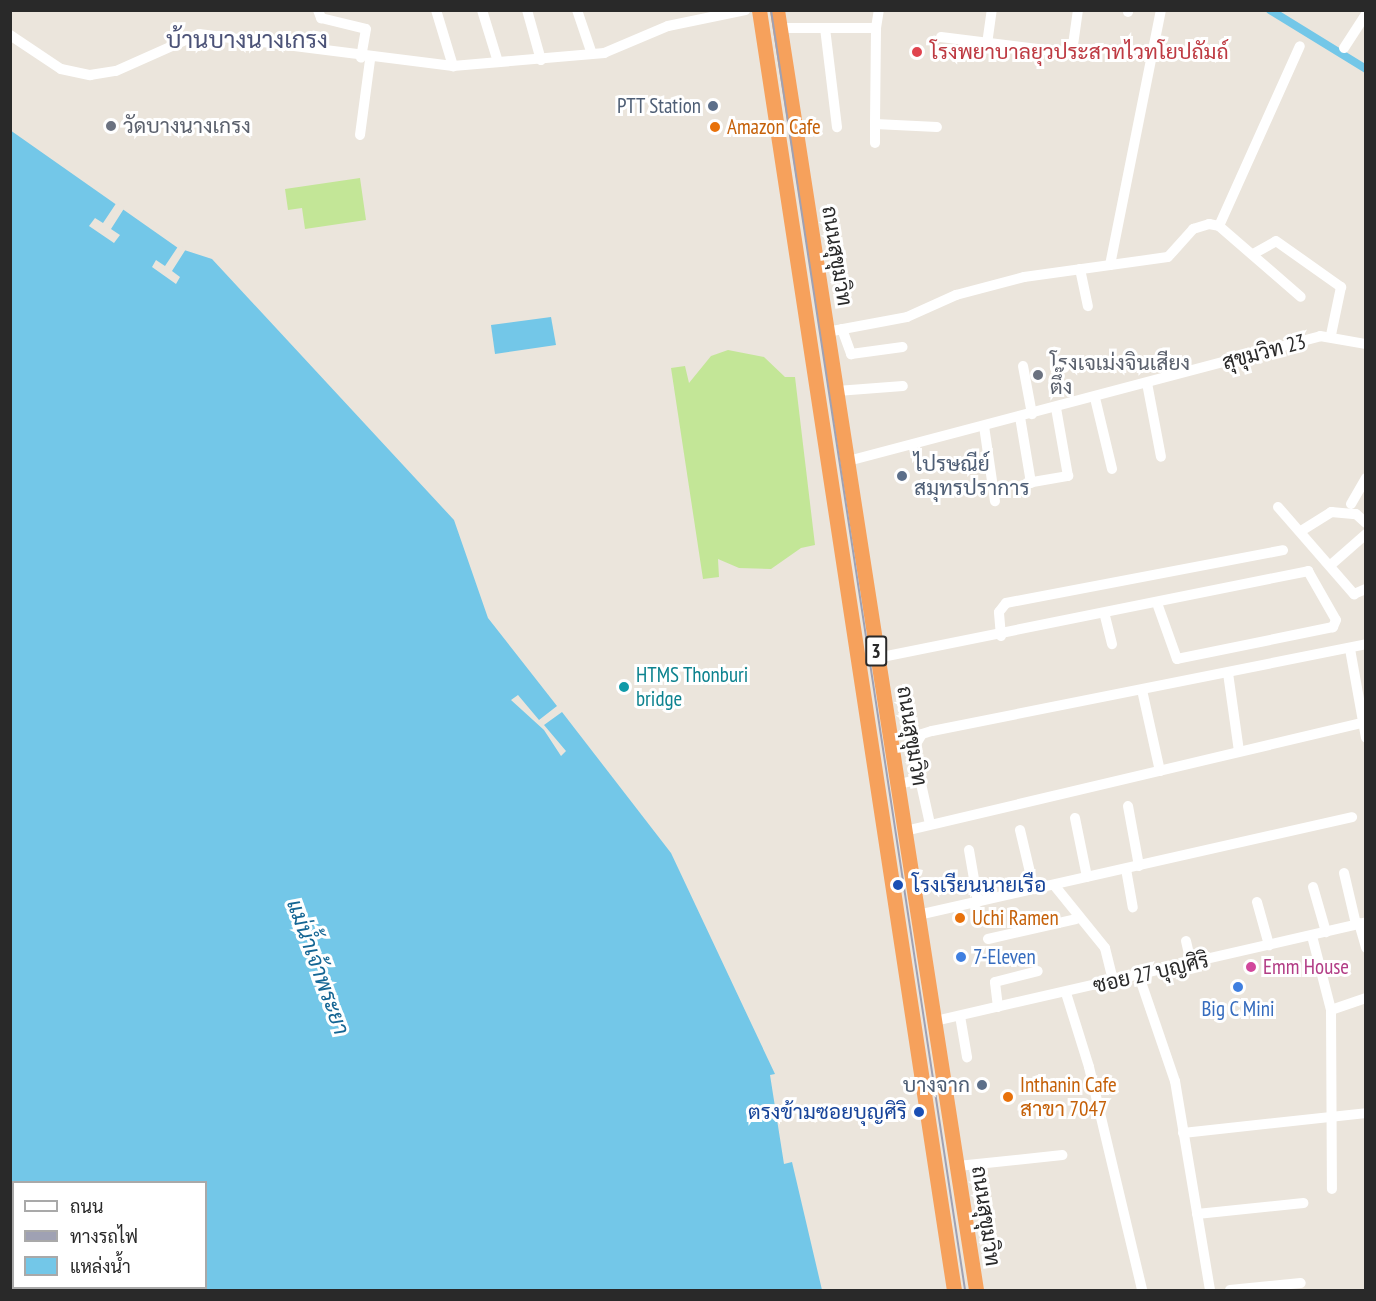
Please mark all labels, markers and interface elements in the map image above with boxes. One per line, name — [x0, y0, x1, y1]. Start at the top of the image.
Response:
district label: บ้านบางนางเกรง — [166, 26, 328, 54]
place label: โรงพยาบาลยุวประสาทไวทโยปถัมถ์ — [930, 39, 1229, 65]
marker: โรงพยาบาลยุวประสาทไวทโยปถัมถ์ — [908, 43, 926, 61]
place label: PTT Station — [616, 93, 701, 119]
marker: PTT Station — [706, 99, 720, 113]
place label: วัดบางนางเกรง — [123, 113, 251, 139]
place label: Amazon Cafe — [727, 114, 821, 140]
marker: วัดบางนางเกรง — [104, 119, 118, 133]
marker: Amazon Cafe — [708, 120, 722, 134]
street label: ถนนสุขุมวิท — [817, 204, 857, 308]
street label: สุขุมวิท 23 — [1219, 329, 1309, 375]
place label: โรงเจเม่งจินเสียง ตึ๊ง — [1050, 350, 1190, 400]
marker: โรงเจเม่งจินเสียง ตึ๊ง — [1031, 368, 1045, 382]
place label: ไปรษณีย์ สมุทรปราการ — [914, 451, 1030, 501]
marker: ไปรษณีย์ สมุทรปราการ — [895, 469, 909, 483]
road number: 3 — [864, 634, 888, 668]
place label: HTMS Thonburi bridge — [636, 662, 749, 712]
marker: HTMS Thonburi bridge — [617, 680, 631, 694]
street label: ถนนสุขุมวิท — [892, 684, 932, 788]
place label: โรงเรียนนายเรือ — [912, 872, 1046, 898]
marker: โรงเรียนนายเรือ — [889, 876, 907, 894]
water label: แม่น้ำเจ้าพระยา — [281, 896, 355, 1038]
place label: Uchi Ramen — [972, 905, 1059, 931]
marker: Uchi Ramen — [953, 911, 967, 925]
place label: 7-Eleven — [973, 944, 1036, 970]
street label: ซอย 27 บุญศิริ — [1090, 947, 1212, 999]
marker: 7-Eleven — [954, 950, 968, 964]
place label: Emm House — [1263, 954, 1349, 980]
marker: Emm House — [1244, 960, 1258, 974]
marker: Big C Mini — [1231, 980, 1245, 994]
place label: Big C Mini — [1201, 996, 1275, 1022]
place label: บางจาก — [903, 1072, 970, 1098]
place label: Inthanin Cafe สาขา 7047 — [1020, 1072, 1117, 1122]
marker: บางจาก — [975, 1078, 989, 1092]
marker: Inthanin Cafe สาขา 7047 — [1001, 1090, 1015, 1104]
place label: ตรงข้ามซอยบุญศิริ — [748, 1099, 907, 1125]
marker: ตรงข้ามซอยบุญศิริ — [912, 1105, 926, 1119]
street label: ถนนสุขุมวิท — [966, 1164, 1006, 1268]
legend — [12, 1181, 207, 1289]
text: ถนน — [70, 1195, 103, 1218]
text: ทางรถไฟ — [70, 1225, 138, 1248]
text: แหล่งน้ำ — [70, 1255, 131, 1278]

